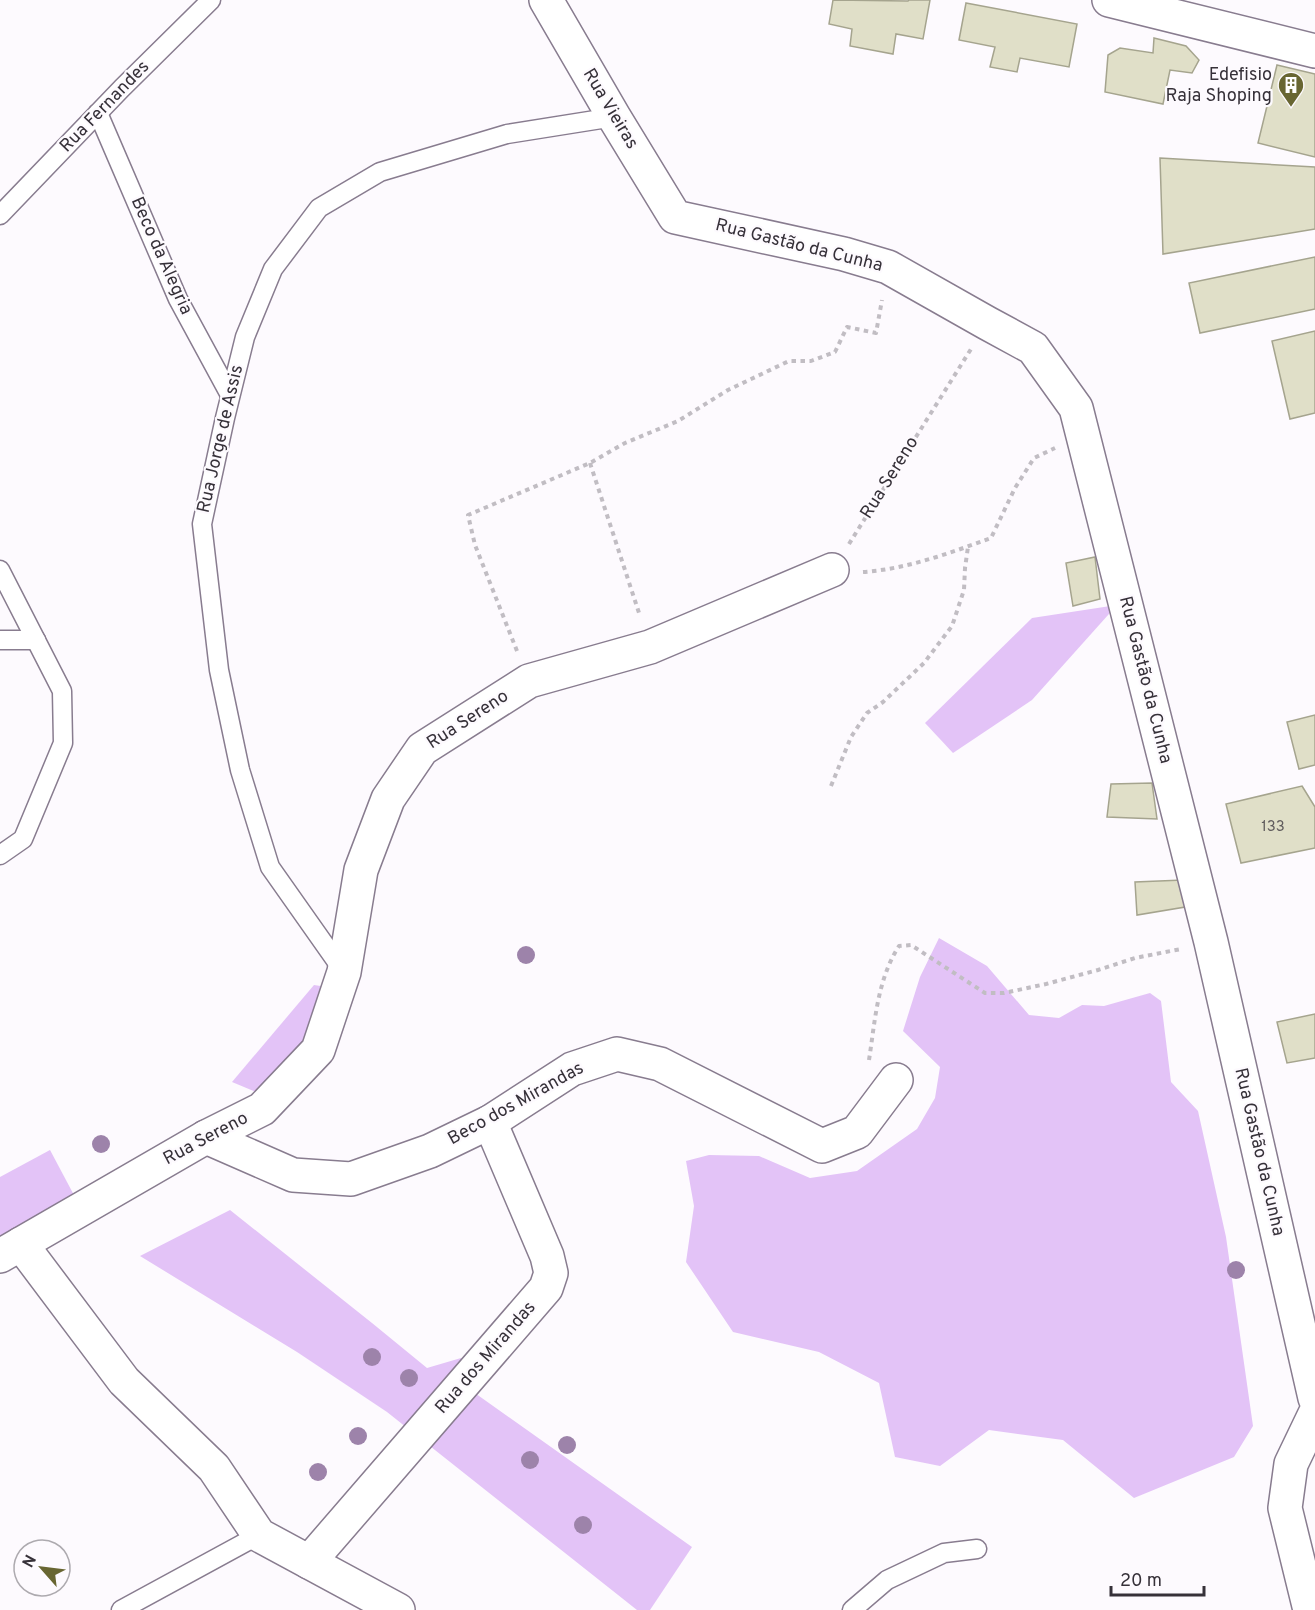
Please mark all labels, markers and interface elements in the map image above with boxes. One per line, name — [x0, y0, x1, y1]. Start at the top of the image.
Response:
street label: Rua Fernandes — [55, 56, 155, 158]
street label: Rua Vieiras — [577, 64, 643, 154]
place label: Edefisio Raja Shoping — [1166, 64, 1272, 108]
building icon: Edefisio Raja Shoping — [1276, 70, 1306, 108]
street label: Beco da Alegria — [125, 193, 197, 319]
street label: Rua Gastão da Cunha — [713, 214, 885, 278]
street label: Rua Jorge de Assis — [193, 363, 249, 515]
street label: Rua Sereno — [856, 433, 924, 523]
street label: Rua Gastão da Cunha — [1113, 594, 1177, 766]
street label: Rua Sereno — [423, 685, 513, 755]
house number: 133 — [1261, 818, 1285, 837]
street label: Beco dos Mirandas — [444, 1057, 588, 1151]
street label: Rua Gastão da Cunha — [1228, 1066, 1290, 1238]
street label: Rua Sereno — [160, 1107, 252, 1171]
street label: Rua dos Mirandas — [431, 1297, 541, 1419]
north arrow — [12, 1538, 72, 1598]
text: N — [19, 1552, 42, 1572]
scale bar — [1111, 1559, 1204, 1597]
text: 20 m — [1120, 1570, 1162, 1593]

